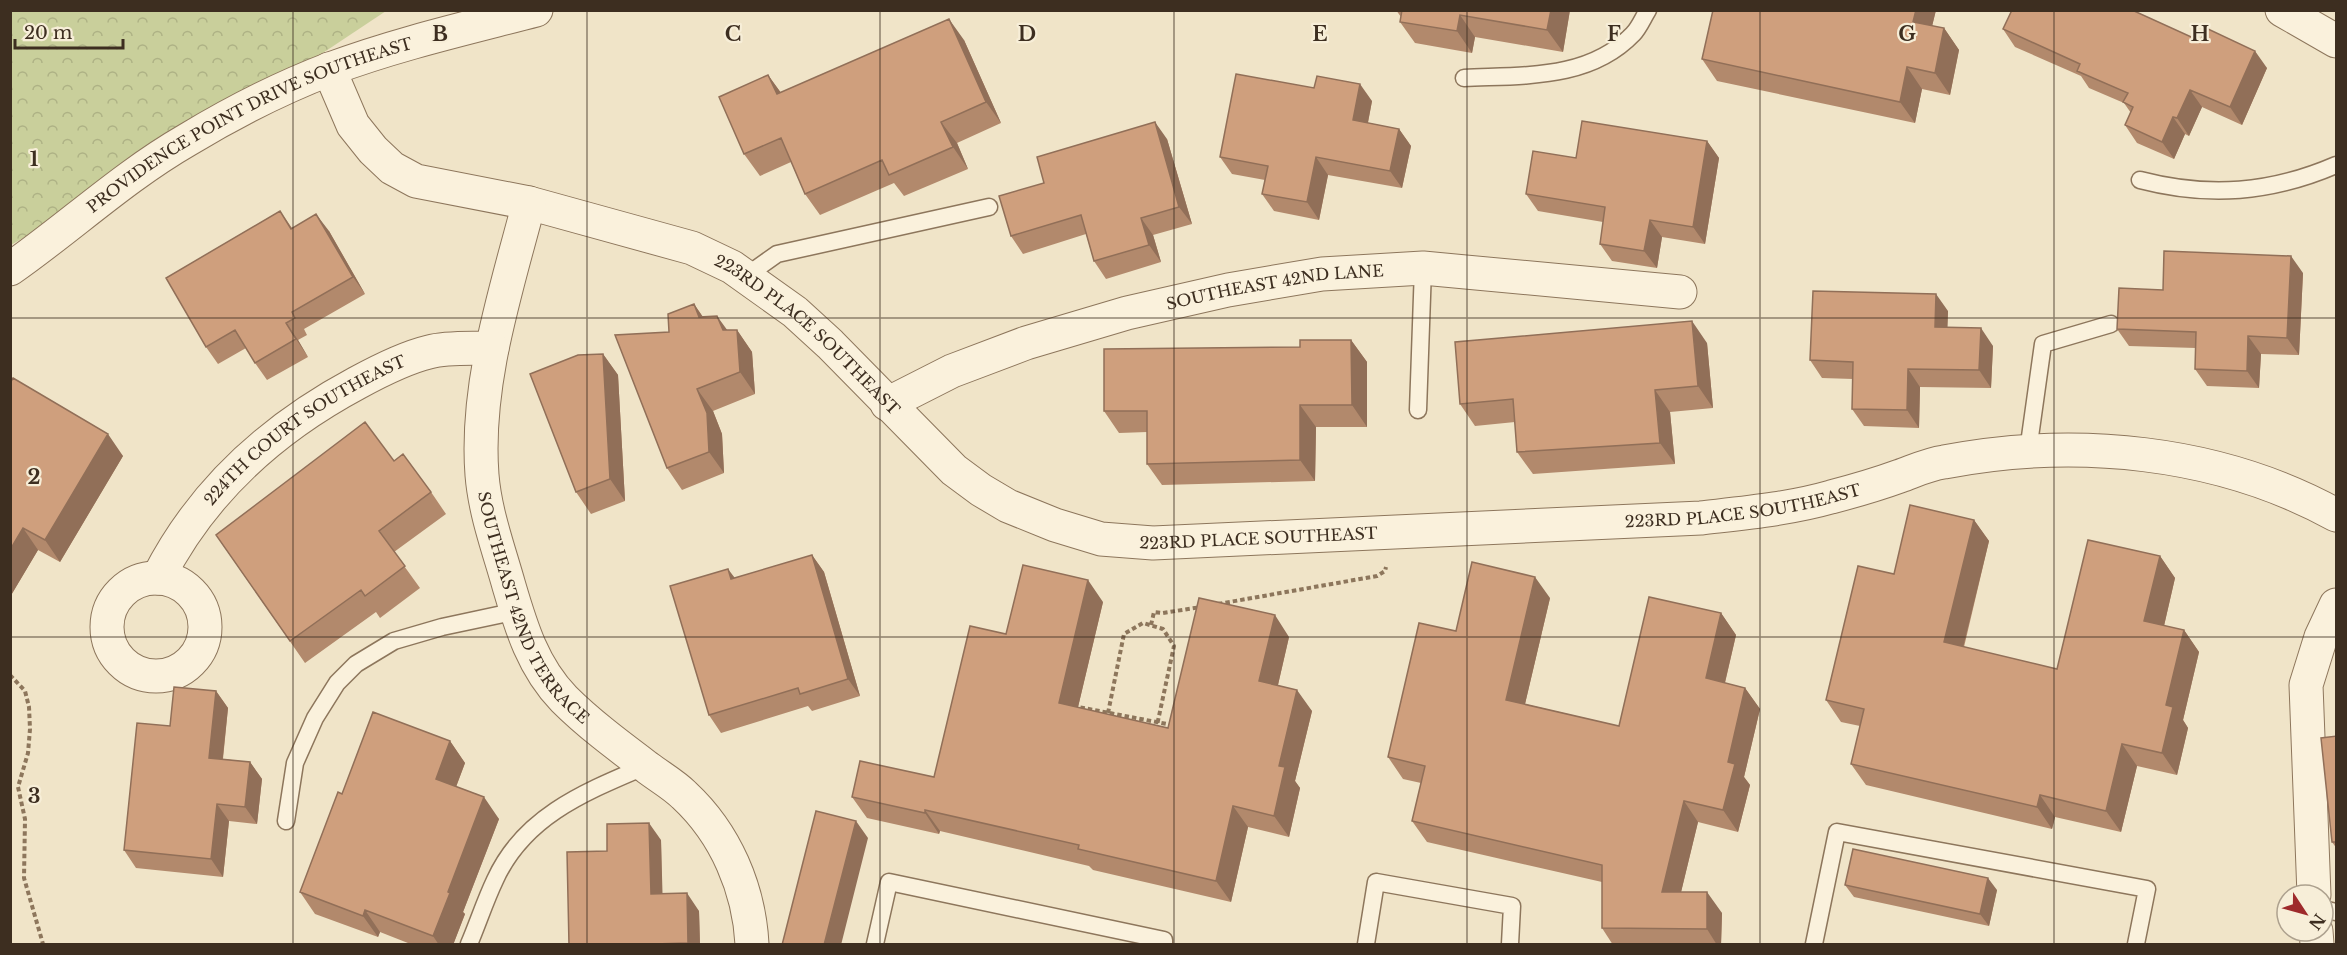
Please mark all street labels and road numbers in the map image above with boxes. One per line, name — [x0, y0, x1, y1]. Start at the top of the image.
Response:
street label: PROVIDENCE POINT DRIVE SOUTHEAST — [83, 33, 415, 217]
street label: 223RD PLACE SOUTHEAST — [711, 250, 904, 419]
street label: SOUTHEAST 42ND LANE — [1164, 260, 1384, 314]
street label: 224TH COURT SOUTHEAST — [200, 351, 408, 509]
street label: 223RD PLACE SOUTHEAST — [1624, 479, 1863, 531]
street label: SOUTHEAST 42ND TERRACE — [474, 490, 593, 728]
street label: 223RD PLACE SOUTHEAST — [1139, 523, 1378, 553]

